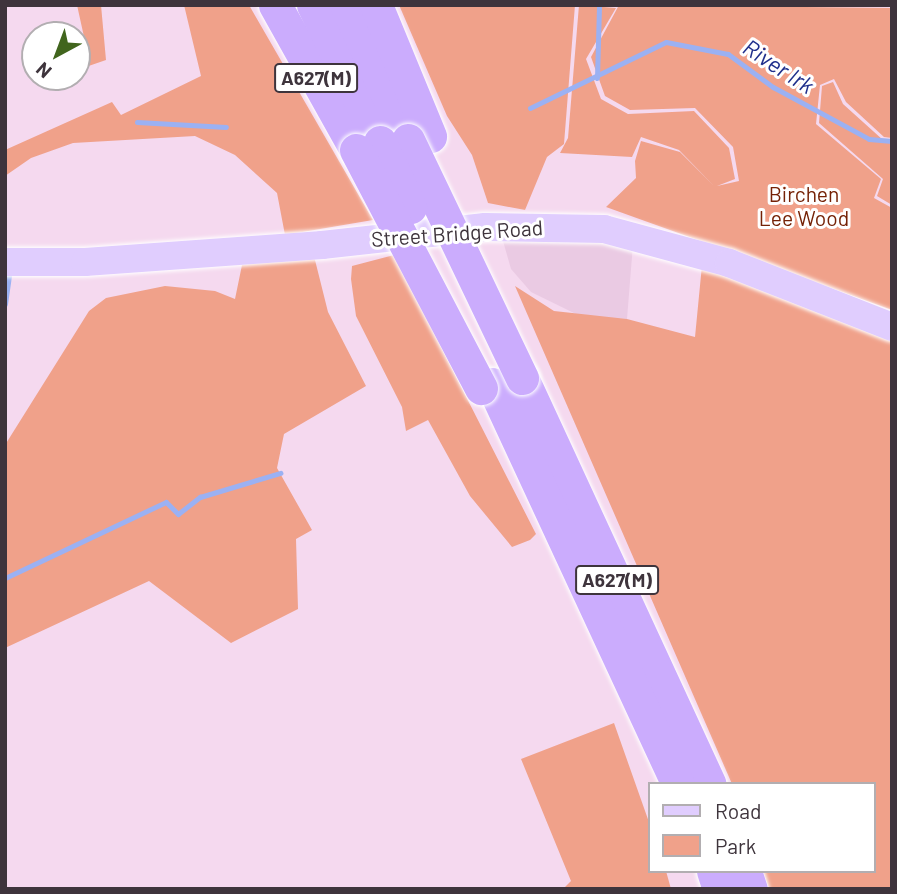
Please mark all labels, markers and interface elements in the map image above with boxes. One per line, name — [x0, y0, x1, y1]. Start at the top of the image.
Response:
north arrow — [21, 21, 91, 91]
water label: River Irk — [738, 33, 820, 99]
text: N — [31, 58, 56, 84]
road number: A627(M) — [274, 62, 358, 94]
park label: Birchen Lee Wood — [759, 181, 849, 231]
street label: Street Bridge Road — [370, 214, 544, 252]
road number: A627(M) — [575, 565, 659, 596]
legend — [648, 782, 876, 873]
text: Road — [715, 798, 761, 823]
text: Park — [715, 833, 756, 858]

